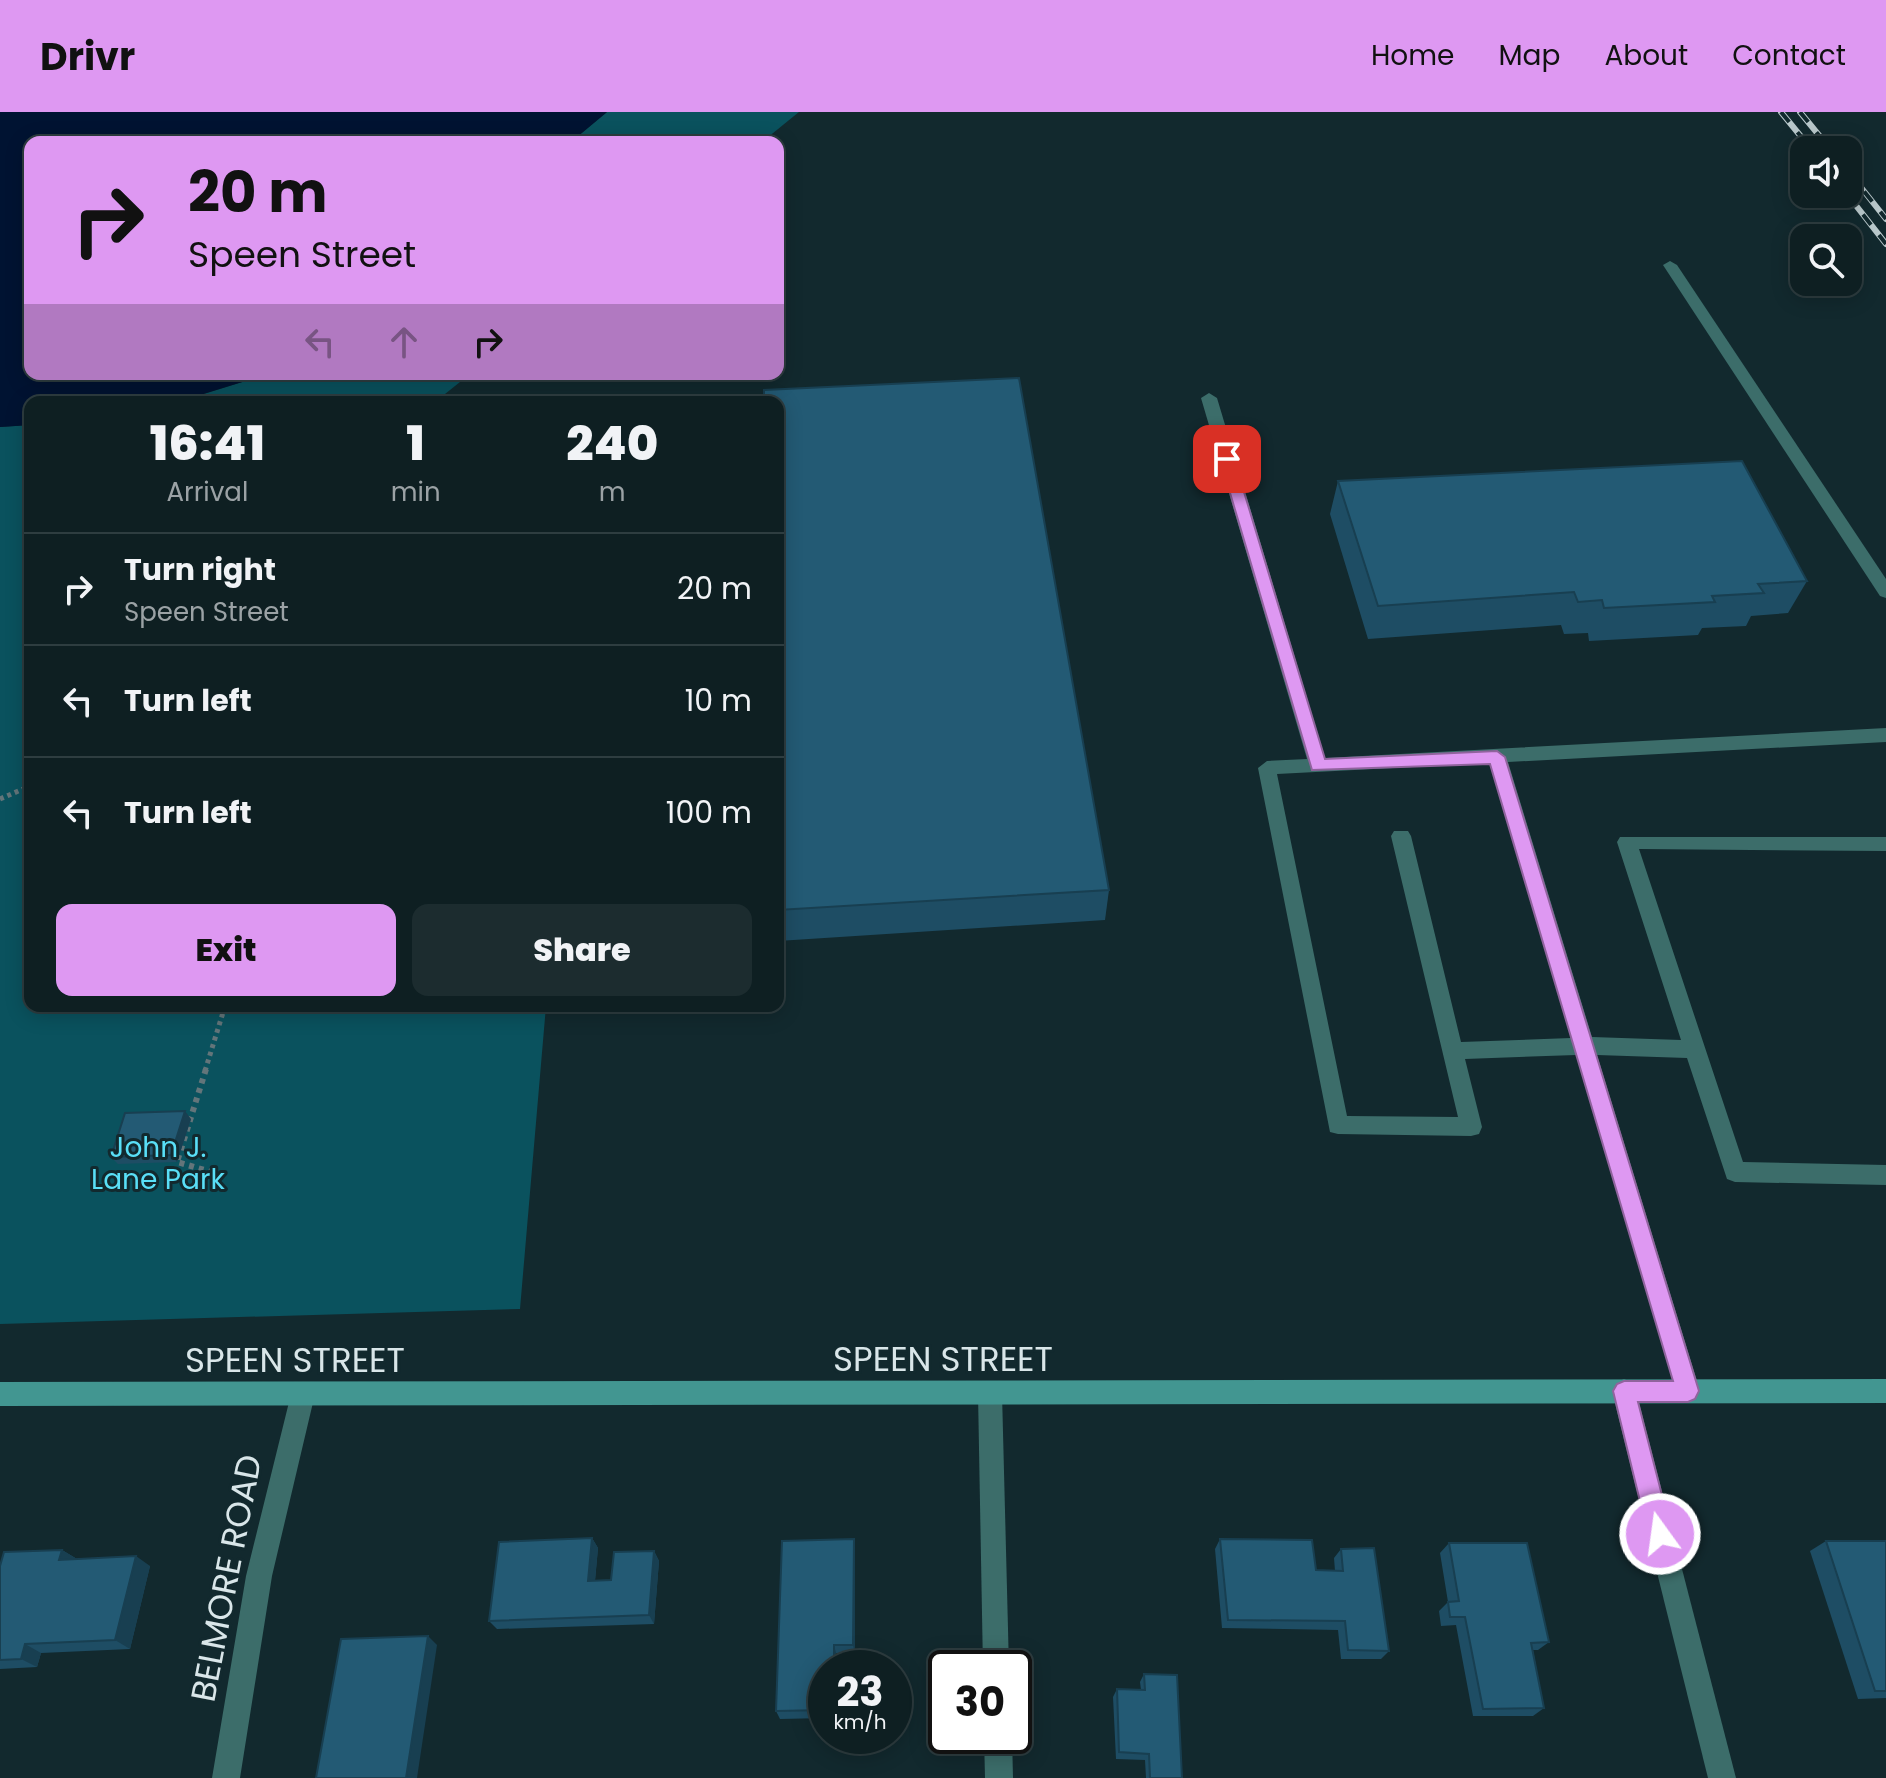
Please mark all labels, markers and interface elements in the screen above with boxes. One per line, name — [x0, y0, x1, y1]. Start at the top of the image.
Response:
text: Drivr — [40, 30, 135, 83]
text: Home — [1371, 36, 1454, 75]
text: Map — [1498, 36, 1560, 75]
text: About — [1604, 36, 1688, 75]
text: Contact — [1732, 36, 1846, 75]
map controls — [1790, 136, 1862, 296]
button: sound — [1790, 136, 1862, 208]
text: 20 m — [188, 153, 328, 232]
icon: right — [56, 168, 160, 272]
button: search — [1790, 224, 1862, 296]
text: Speen Street — [188, 229, 416, 280]
icon: left — [298, 320, 342, 364]
icon: ahead — [382, 320, 426, 364]
icon: right — [466, 320, 510, 364]
text: 16:41 — [150, 410, 265, 477]
text: 1 — [406, 410, 425, 477]
text: 240 — [566, 410, 658, 477]
pin — [1193, 425, 1261, 493]
icon: arrive — [1205, 437, 1249, 481]
text: Arrival — [166, 474, 248, 510]
text: min — [391, 474, 441, 510]
text: m — [599, 474, 626, 510]
text: Turn right — [124, 548, 276, 591]
icon: right — [56, 567, 100, 611]
text: 20 m — [677, 567, 752, 610]
text: Speen Street — [124, 594, 289, 630]
icon: left — [56, 679, 100, 723]
text: Turn left — [124, 679, 252, 722]
text: 10 m — [685, 679, 752, 722]
icon: left — [56, 791, 100, 835]
text: Turn left — [124, 791, 252, 834]
text: 100 m — [666, 791, 752, 834]
button: Exit — [56, 904, 396, 996]
button: Share — [412, 904, 752, 996]
park label: John J. Lane Park — [91, 1128, 225, 1199]
street label: SPEEN STREET — [833, 1335, 1053, 1383]
street label: SPEEN STREET — [185, 1336, 405, 1384]
street label: BELMORE ROAD — [179, 1450, 273, 1706]
position arrow — [1618, 1492, 1702, 1576]
speed limit sign: 30 — [928, 1650, 1032, 1754]
text: 23 — [836, 1664, 884, 1720]
text: km/h — [833, 1708, 887, 1736]

